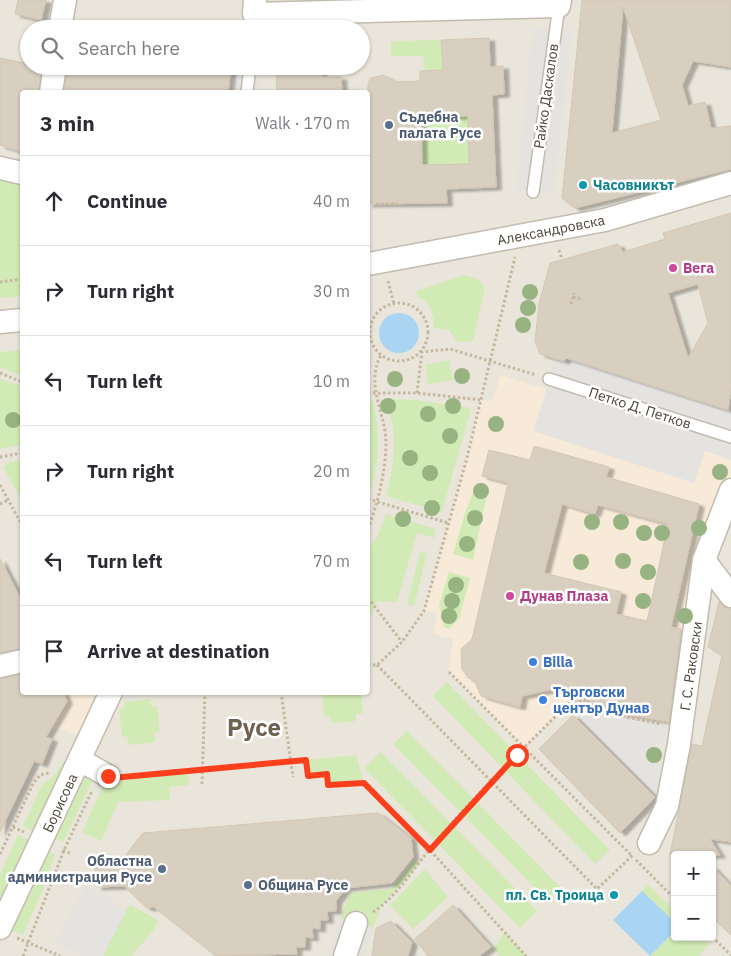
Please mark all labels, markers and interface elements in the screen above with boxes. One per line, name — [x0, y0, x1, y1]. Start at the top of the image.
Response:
search box — [20, 20, 370, 75]
icon: search — [38, 34, 66, 62]
text: Search here — [78, 36, 180, 60]
street label: Райко Даскалов — [530, 42, 562, 150]
place label: Съдебна палата Русе — [399, 108, 481, 142]
text: 3 min — [40, 109, 95, 137]
text: Walk · 170 m — [255, 113, 350, 133]
marker: Съдебна палата Русе — [383, 119, 395, 131]
place label: Часовникът — [593, 176, 674, 194]
marker: Часовникът — [577, 179, 589, 191]
icon: ahead — [40, 187, 68, 215]
text: Continue — [87, 189, 167, 213]
text: 40 m — [313, 191, 350, 211]
street label: Александровска — [496, 211, 607, 249]
place label: Вега — [683, 259, 714, 277]
marker: Вега — [667, 262, 679, 274]
icon: right — [40, 277, 68, 305]
text: Turn right — [87, 279, 174, 303]
text: 30 m — [313, 281, 350, 301]
icon: left — [40, 367, 68, 395]
text: Turn left — [87, 369, 163, 393]
text: 10 m — [313, 371, 350, 391]
street label: Петко Д. Петков — [586, 383, 694, 433]
icon: right — [40, 457, 68, 485]
text: Turn right — [87, 459, 174, 483]
text: 20 m — [313, 461, 350, 481]
icon: left — [40, 547, 68, 575]
text: Turn left — [87, 549, 163, 573]
text: 70 m — [313, 551, 350, 571]
place label: Дунав Плаза — [520, 587, 608, 605]
marker: Дунав Плаза — [504, 590, 516, 602]
street label: Г. С. Раковски — [676, 620, 706, 712]
icon: arrive — [40, 637, 68, 665]
text: Arrive at destination — [87, 639, 270, 663]
place label: Billa — [543, 653, 573, 671]
marker: Billa — [527, 656, 539, 668]
place label: Tърговски център Дунав — [553, 683, 649, 717]
marker: Tърговски център Дунав — [537, 694, 549, 706]
district label: Русе — [227, 711, 281, 743]
route start — [506, 744, 529, 767]
route end — [97, 765, 120, 788]
street label: Борисова — [39, 770, 82, 835]
map controls — [671, 851, 716, 941]
button: + — [671, 851, 716, 896]
place label: Областна администрация Русе — [8, 852, 152, 886]
marker: Областна администрация Русе — [156, 863, 168, 875]
place label: Община Русе — [258, 876, 348, 894]
marker: Община Русе — [242, 879, 254, 891]
place label: пл. Св. Троица — [505, 886, 604, 904]
marker: пл. Св. Троица — [608, 889, 620, 901]
button: − — [671, 896, 716, 941]

